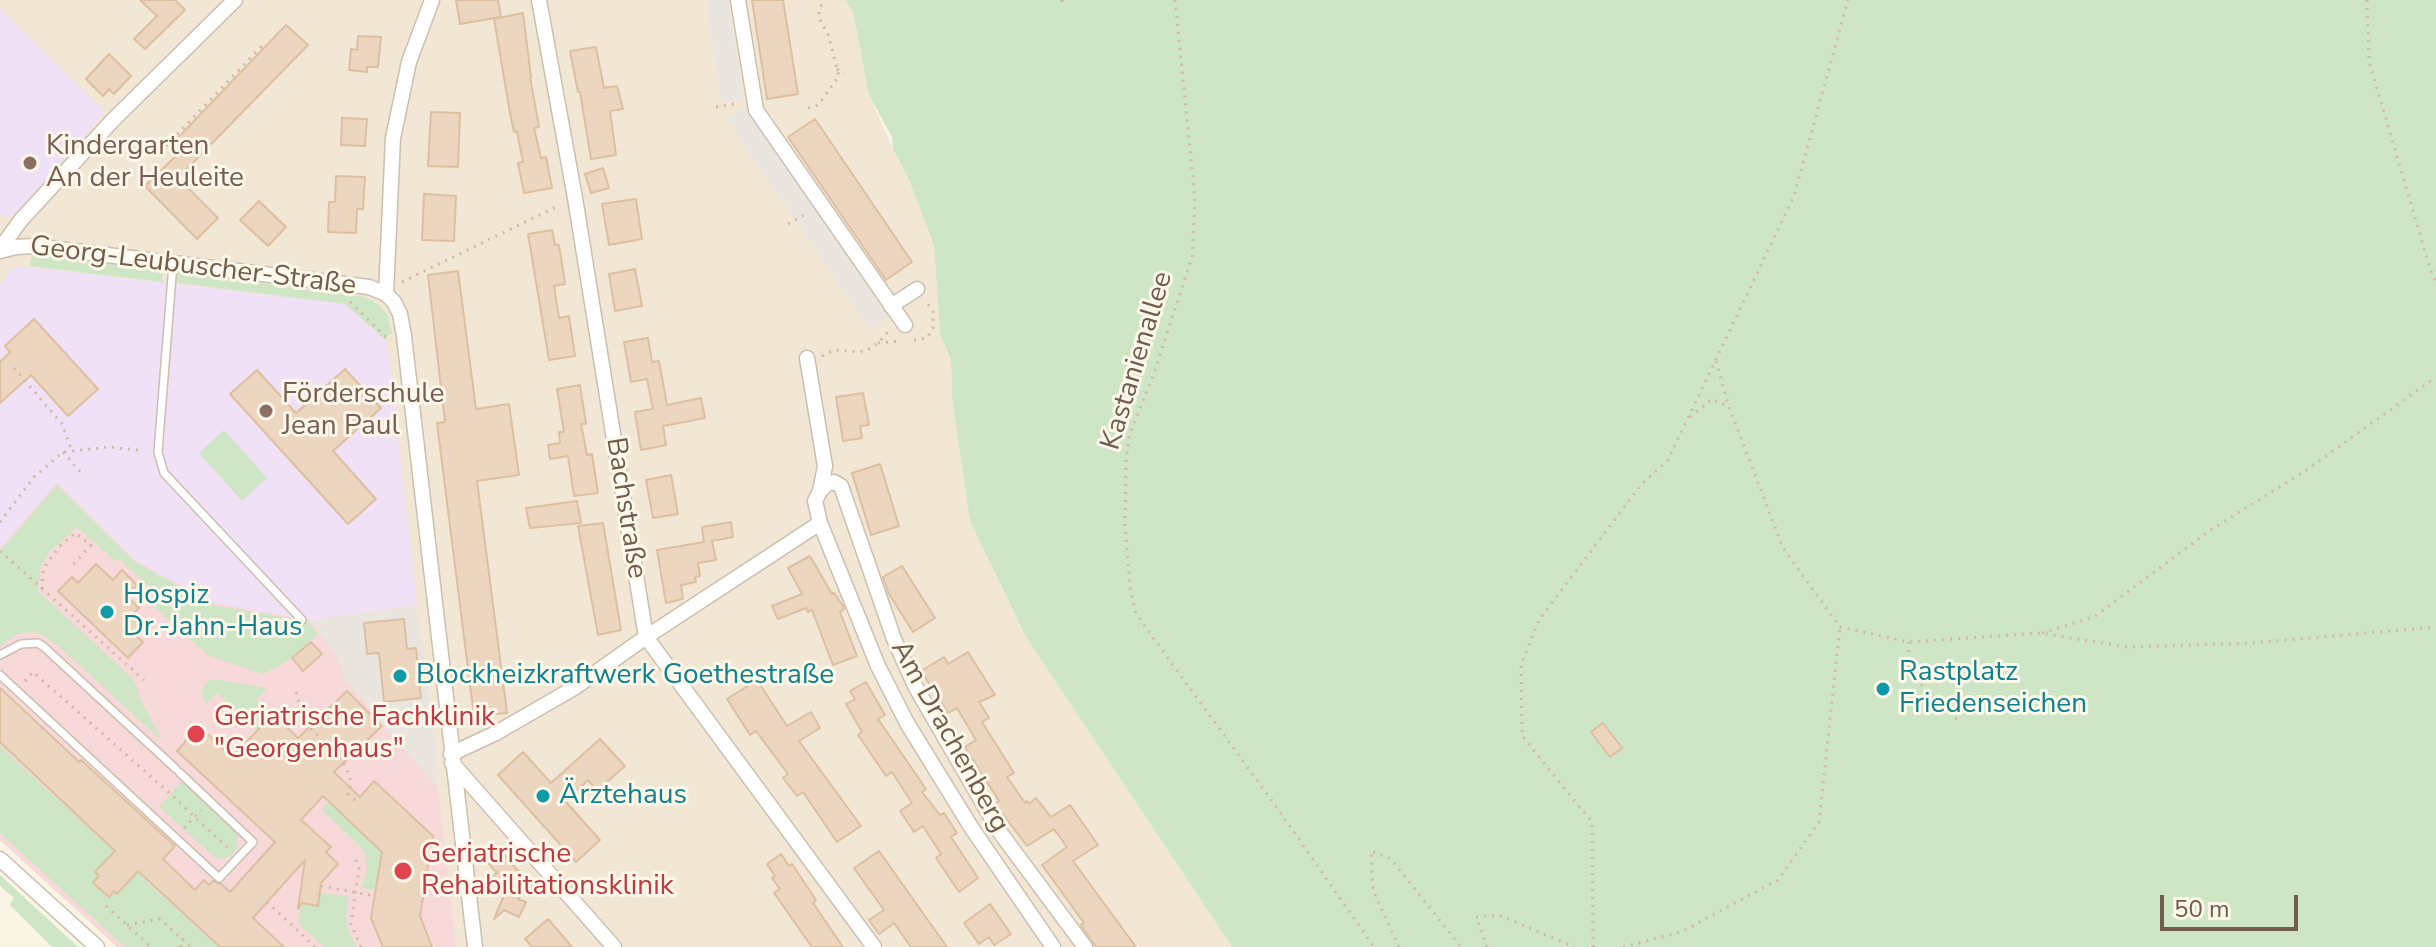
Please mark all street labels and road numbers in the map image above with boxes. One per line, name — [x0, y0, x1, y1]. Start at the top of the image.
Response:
street label: Georg-Leubuscher-Straße — [28, 230, 358, 304]
street label: Kastanienallee — [1095, 268, 1181, 454]
street label: Bachstraße — [597, 435, 653, 581]
street label: Am Drachenberg — [882, 635, 1016, 839]

